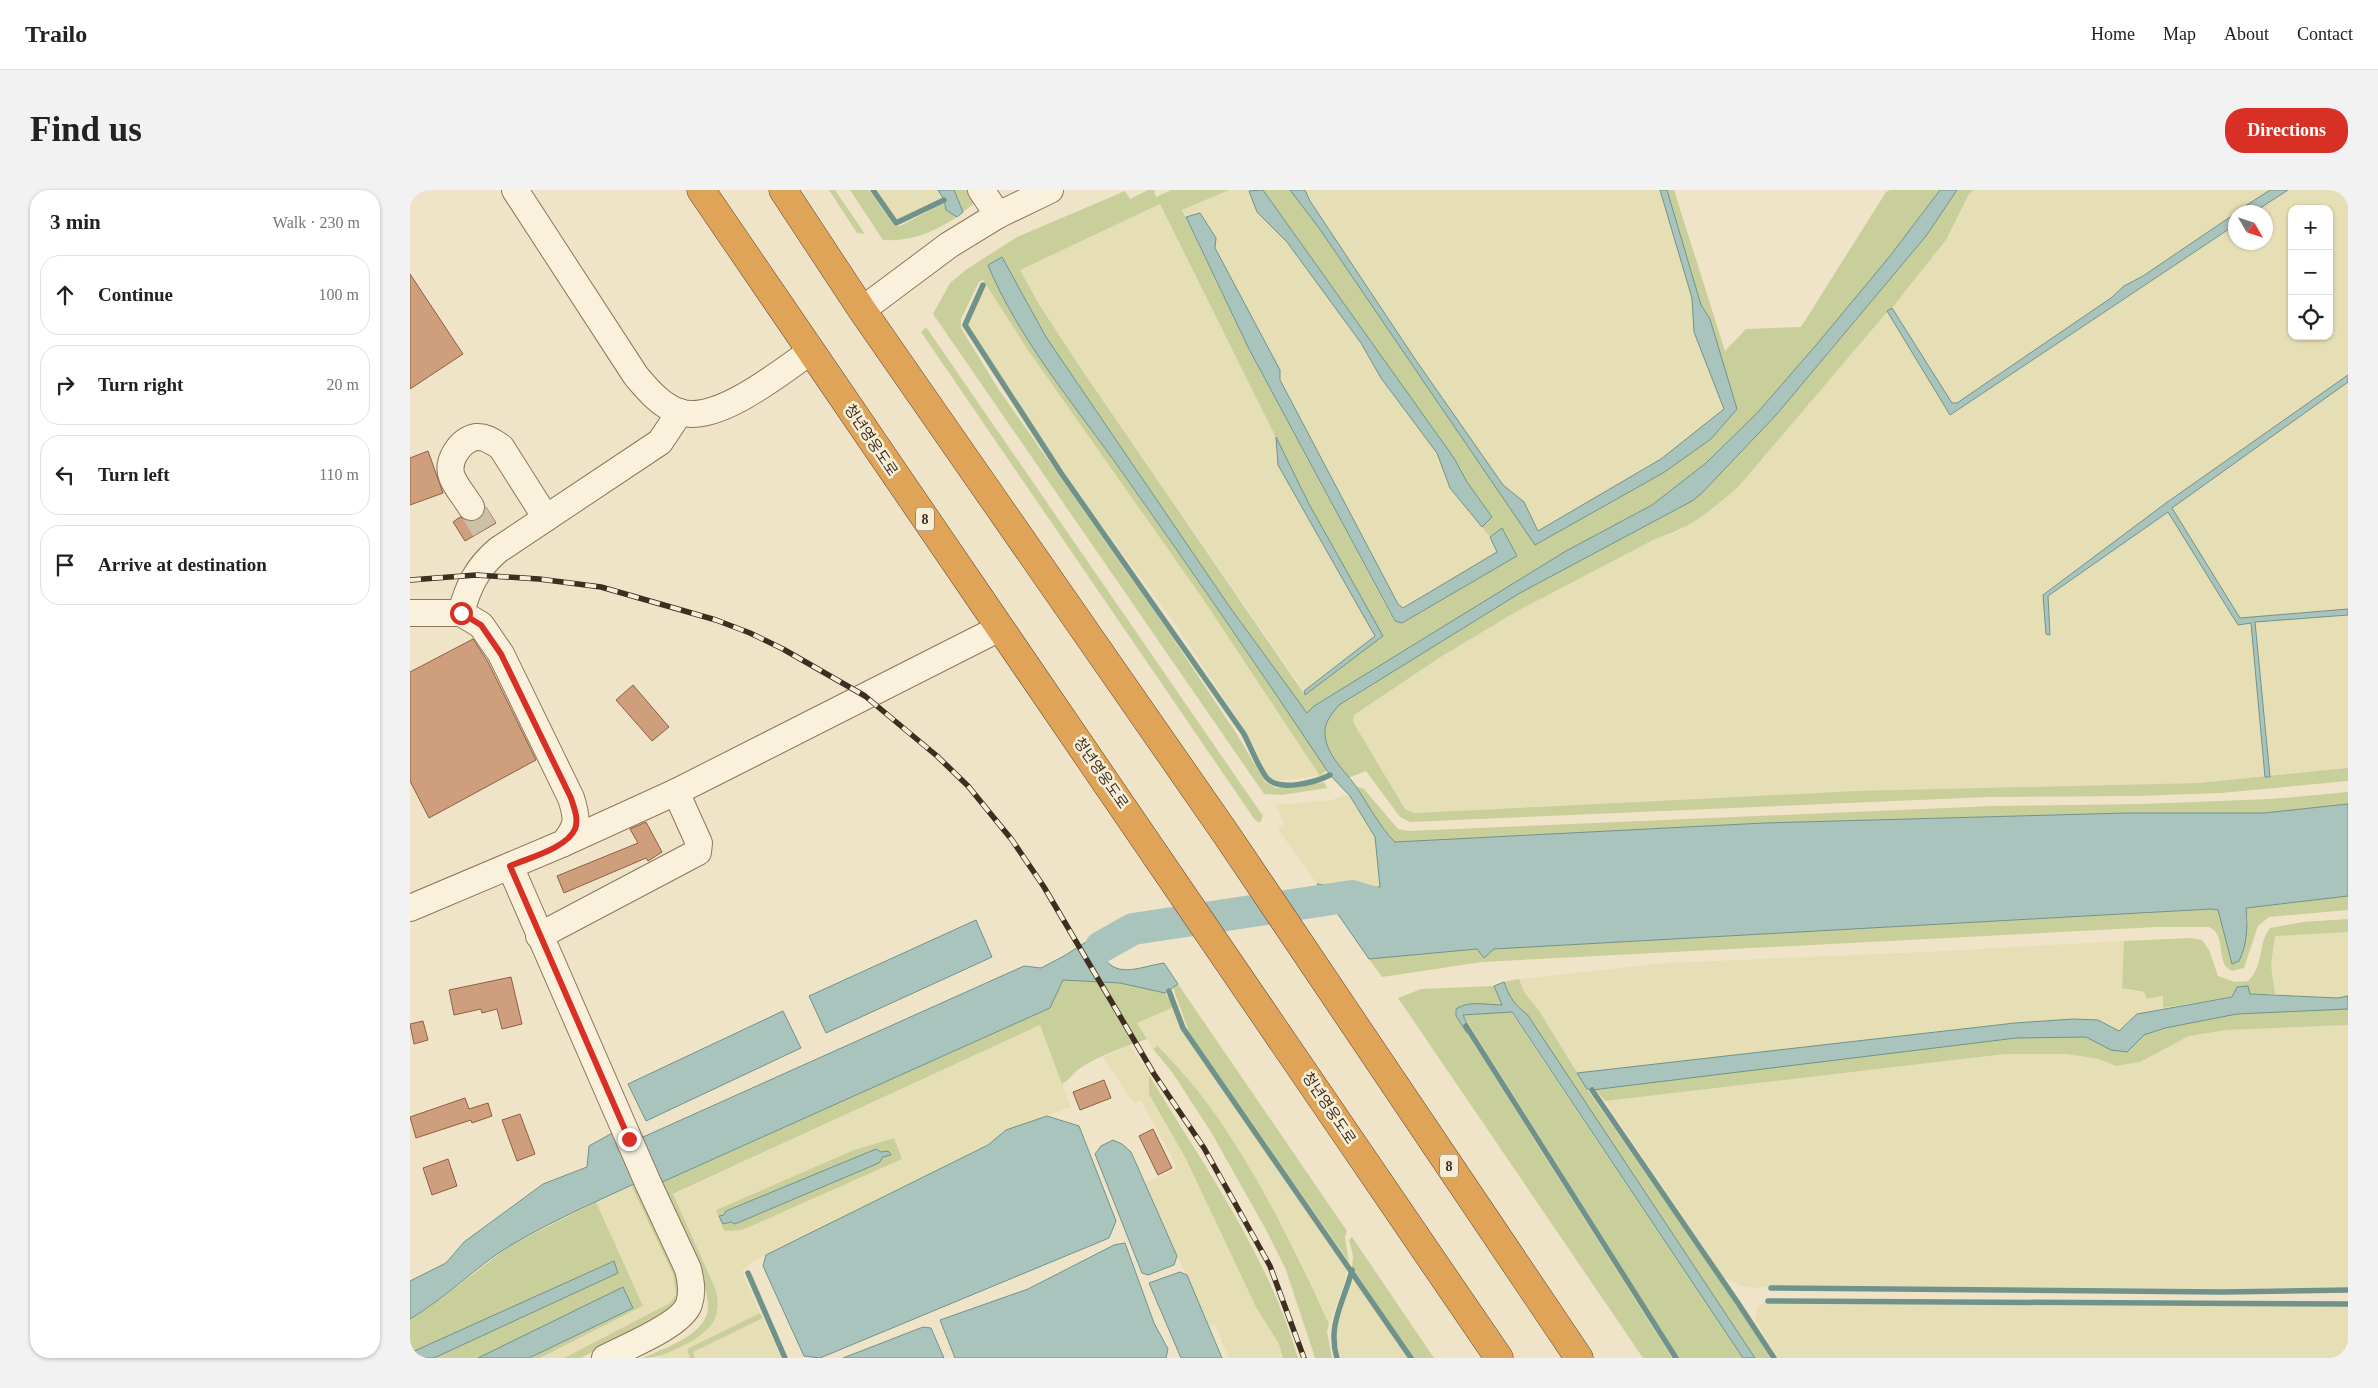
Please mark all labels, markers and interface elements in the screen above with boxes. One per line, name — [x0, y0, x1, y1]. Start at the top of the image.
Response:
text: Trailo — [25, 21, 87, 47]
text: Home — [2091, 24, 2135, 44]
text: Map — [2163, 24, 2196, 44]
text: About — [2224, 24, 2269, 44]
text: Contact — [2297, 24, 2353, 44]
button: Directions — [2225, 108, 2348, 153]
text: Find us — [30, 110, 142, 149]
north arrow — [2228, 205, 2273, 250]
map controls — [2288, 205, 2333, 340]
button: + — [2288, 205, 2333, 250]
text: 3 min — [50, 210, 101, 234]
text: Walk · 230 m — [273, 214, 360, 231]
button: − — [2288, 250, 2333, 295]
icon: ahead — [51, 281, 79, 309]
text: Continue — [98, 284, 173, 305]
text: 100 m — [319, 286, 359, 303]
button: locate — [2288, 295, 2333, 340]
icon: right — [51, 371, 79, 399]
text: Turn right — [98, 374, 183, 395]
text: 20 m — [327, 376, 359, 393]
street label: 청년영웅도로 — [841, 401, 901, 479]
icon: left — [51, 461, 79, 489]
text: Turn left — [98, 464, 170, 485]
text: 110 m — [319, 466, 359, 483]
road number: 8 — [916, 508, 934, 530]
icon: arrive — [51, 551, 79, 579]
text: Arrive at destination — [98, 554, 267, 575]
route start — [450, 602, 473, 625]
street label: 청년영웅도로 — [1071, 734, 1131, 812]
street label: 청년영웅도로 — [1299, 1069, 1359, 1147]
route end — [618, 1128, 641, 1151]
road number: 8 — [1440, 1154, 1458, 1178]

